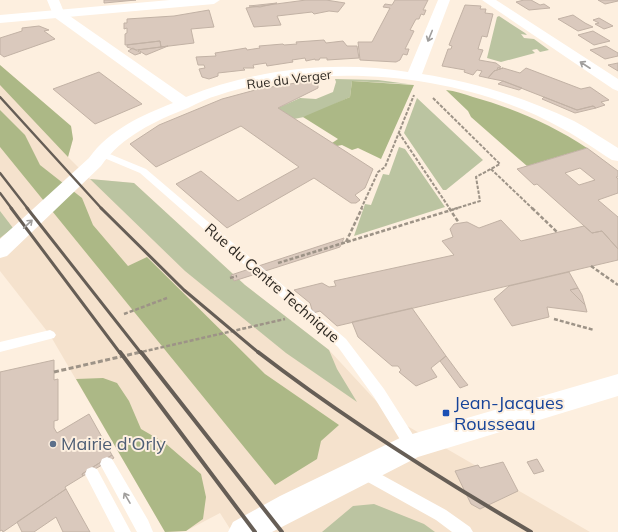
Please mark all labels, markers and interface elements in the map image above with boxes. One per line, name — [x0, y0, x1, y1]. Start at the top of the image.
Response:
one-way arrow — [425, 30, 433, 42]
one-way arrow — [580, 61, 591, 69]
street label: Rue du Verger — [246, 66, 333, 92]
street label: Rue du Centre Technique — [201, 219, 344, 346]
one-way arrow — [23, 220, 33, 229]
place label: Jean-Jacques Rousseau — [454, 391, 564, 435]
marker: Jean-Jacques Rousseau — [441, 408, 451, 418]
place label: Mairie d'Orly — [61, 432, 166, 455]
marker: Mairie d'Orly — [48, 439, 58, 449]
one-way arrow — [123, 492, 131, 504]

